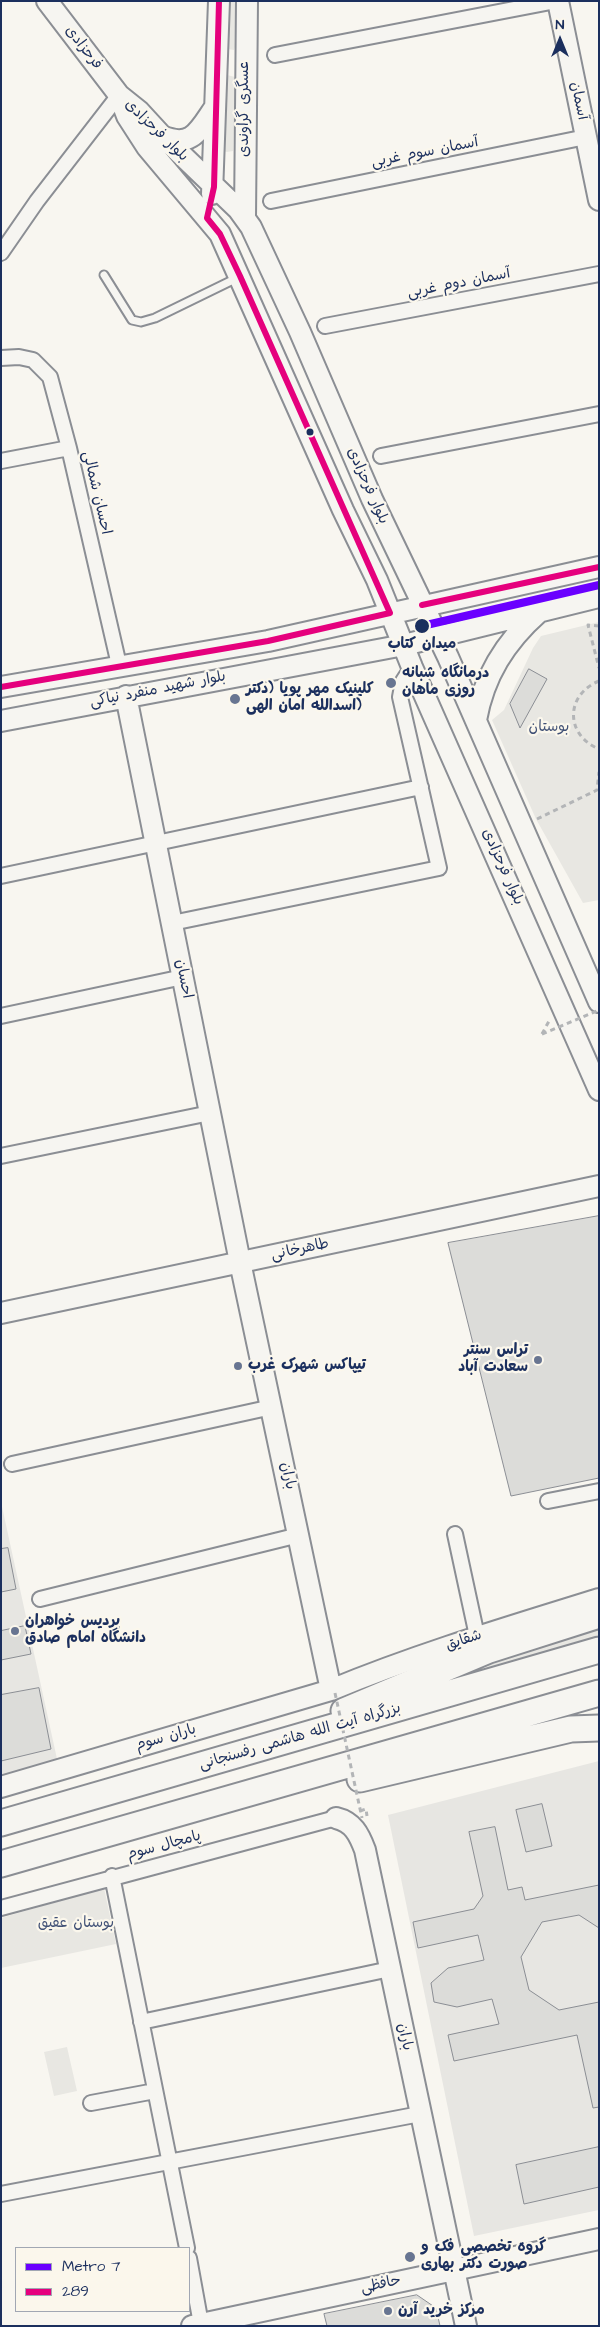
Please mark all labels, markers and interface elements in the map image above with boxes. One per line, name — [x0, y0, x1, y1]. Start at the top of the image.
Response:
north arrow — [535, 15, 585, 65]
text: N — [556, 15, 564, 35]
street label: فرحزادی — [60, 23, 106, 73]
street label: عسگری گراوندی — [236, 61, 254, 157]
street label: آسمان — [565, 80, 591, 122]
street label: بلوار فرحزادی — [120, 96, 192, 166]
street label: آسمان سوم غربی — [370, 134, 480, 172]
street label: آسمان دوم غربی — [406, 265, 512, 303]
unlabelled marker — [305, 427, 315, 437]
street label: بلوار فرحزادی — [342, 445, 392, 527]
street label: احسان شمالی — [78, 450, 114, 536]
marker: میدان کتاب — [413, 617, 431, 635]
place label: میدان کتاب — [388, 636, 456, 654]
place label: درمانگاه شبانه روزی ماهان — [402, 665, 489, 700]
street label: بلوار شهید منفرد نیاکی — [88, 668, 228, 712]
marker: درمانگاه شبانه روزی ماهان — [384, 676, 398, 690]
place label: کلینیک مهر پویا (دکتر اسدالله امان الهی) — [246, 681, 374, 716]
marker: کلینیک مهر پویا (دکتر اسدالله امان الهی) — [228, 692, 242, 706]
park label: بوستان — [529, 719, 569, 737]
street label: بلوار فرحزادی — [477, 826, 527, 908]
street label: احسان — [170, 958, 196, 1000]
street label: طاهرخانی — [269, 1235, 331, 1265]
place label: تراس سنتر سعادت آباد — [458, 1342, 528, 1377]
marker: تراس سنتر سعادت آباد — [532, 1354, 544, 1366]
place label: تیپاکس شهرک غرب — [248, 1357, 366, 1375]
marker: تیپاکس شهرک غرب — [232, 1360, 244, 1372]
street label: باران — [275, 1461, 299, 1491]
place label: پردیس خواهران دانشگاه امام صادق — [25, 1613, 146, 1648]
marker: پردیس خواهران دانشگاه امام صادق — [9, 1625, 21, 1637]
street label: شقایق — [444, 1626, 484, 1656]
street label: بزرگراه آیت الله هاشمی رفسنجانی — [197, 1700, 403, 1774]
street label: باران سوم — [134, 1721, 198, 1755]
street label: پامچال سوم — [125, 1828, 203, 1864]
park label: بوستان عقیق — [38, 1915, 114, 1933]
street label: باران — [392, 2022, 416, 2052]
place label: گروه تخصصی فک و صورت دکتر بهاری — [421, 2239, 546, 2274]
legend — [15, 2247, 190, 2312]
marker: گروه تخصصی فک و صورت دکتر بهاری — [403, 2250, 417, 2264]
text: Metro 7 — [62, 2256, 121, 2277]
street label: حافظی — [359, 2272, 403, 2298]
text: 289 — [62, 2281, 89, 2302]
place label: مرکز خرید آرن — [398, 2302, 485, 2320]
marker: مرکز خرید آرن — [382, 2305, 394, 2317]

